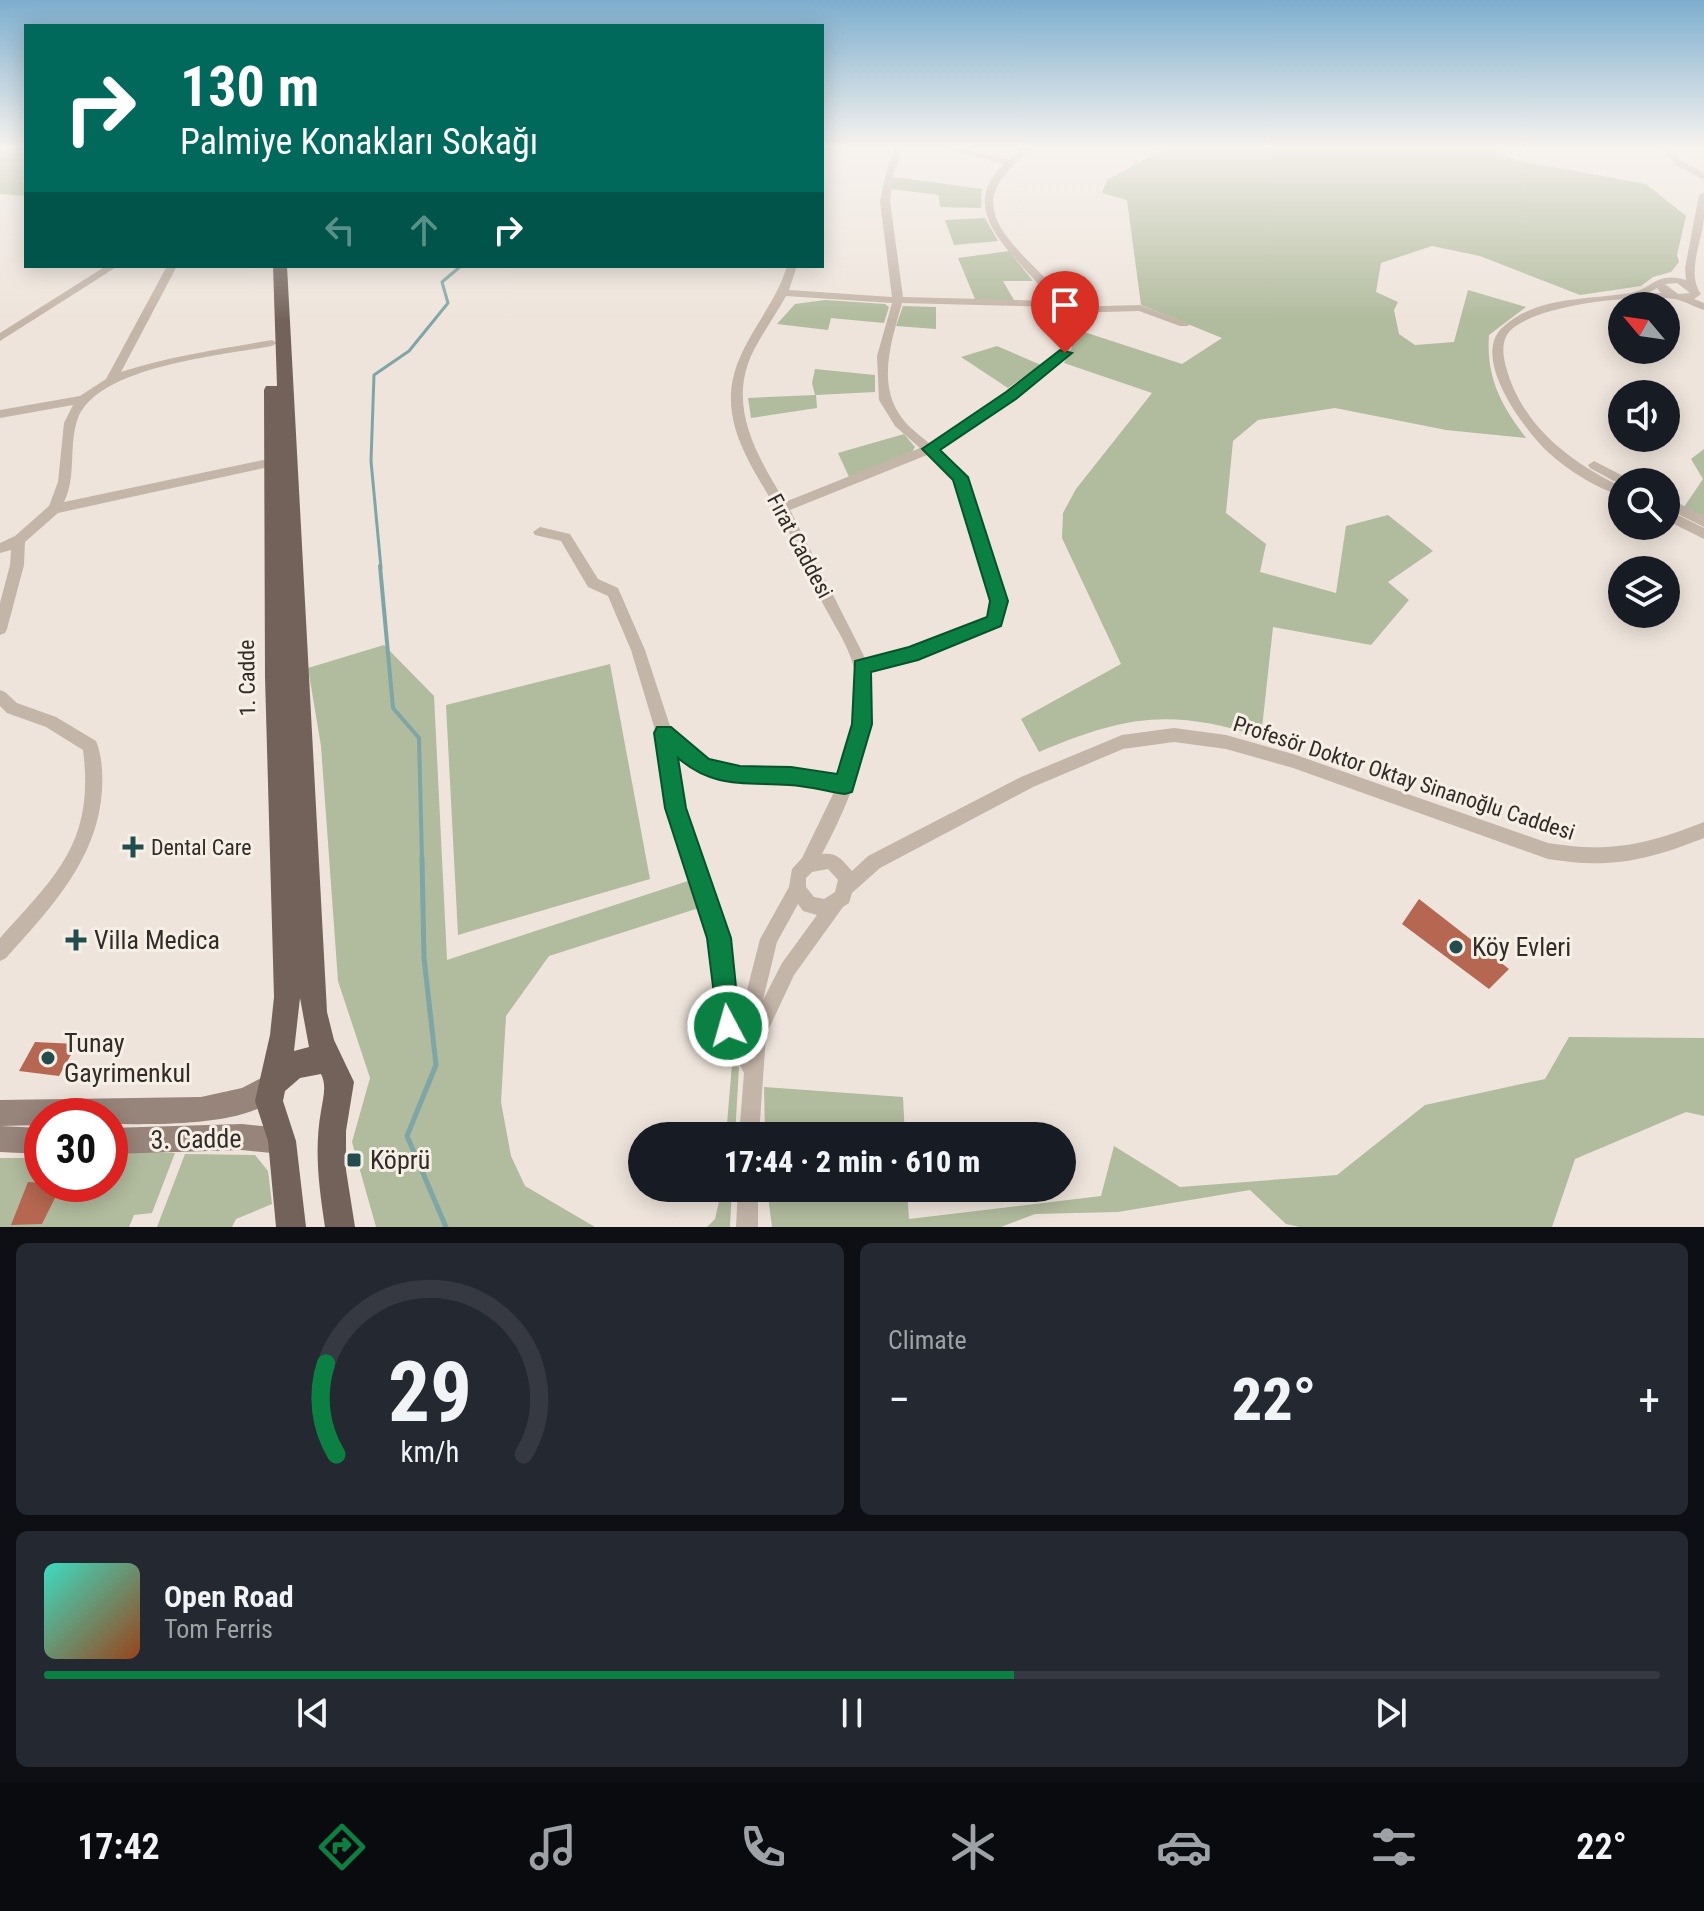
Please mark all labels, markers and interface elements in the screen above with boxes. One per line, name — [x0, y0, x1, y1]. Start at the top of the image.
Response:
text: 130 m — [180, 54, 319, 120]
icon: right — [48, 56, 152, 160]
text: Palmiye Konakları Sokağı — [180, 121, 538, 163]
icon: left — [318, 208, 362, 252]
icon: ahead — [402, 208, 446, 252]
icon: right — [486, 208, 530, 252]
pin — [1031, 271, 1099, 353]
icon: arrive — [1043, 283, 1087, 327]
north arrow — [1608, 292, 1680, 364]
map controls — [1608, 292, 1680, 628]
button: sound — [1608, 380, 1680, 452]
button: search — [1608, 468, 1680, 540]
street label: Fırat Caddesi — [762, 490, 838, 602]
button: layers — [1608, 556, 1680, 628]
street label: 1. Cadde — [234, 639, 260, 717]
street label: Profesör Doktor Oktay Sinanoğlu Caddesi — [1230, 711, 1578, 845]
place label: Dental Care — [151, 835, 252, 860]
marker: Dental Care — [122, 836, 144, 858]
place label: Villa Medica — [94, 925, 220, 955]
marker: Villa Medica — [65, 929, 87, 951]
place label: Köy Evleri — [1472, 932, 1571, 962]
marker: Köy Evleri — [1447, 938, 1465, 956]
position arrow — [686, 984, 770, 1068]
place label: Tunay Gayrimenkul — [64, 1028, 191, 1088]
marker: Tunay Gayrimenkul — [39, 1049, 57, 1067]
speed limit sign: 30 — [24, 1098, 128, 1202]
street label: 3. Cadde — [150, 1123, 242, 1155]
text: 17:44 · 2 min · 610 m — [724, 1144, 980, 1179]
place label: Köprü — [370, 1145, 430, 1175]
marker: Köprü — [345, 1151, 363, 1169]
text: Climate — [888, 1325, 967, 1355]
text: 29 — [388, 1344, 472, 1441]
text: 22° — [1232, 1364, 1316, 1435]
text: − — [888, 1374, 910, 1426]
text: + — [1638, 1374, 1660, 1426]
text: km/h — [401, 1435, 459, 1469]
text: Open Road — [164, 1579, 294, 1614]
text: Tom Ferris — [164, 1614, 273, 1644]
icon: previous — [291, 1691, 335, 1735]
icon: pause — [830, 1691, 874, 1735]
icon: next — [1369, 1691, 1413, 1735]
icon: directions — [314, 1819, 370, 1875]
icon: music — [525, 1819, 581, 1875]
icon: phone — [735, 1819, 791, 1875]
icon: climate — [945, 1819, 1001, 1875]
icon: car — [1156, 1819, 1212, 1875]
icon: filters — [1366, 1819, 1422, 1875]
text: 17:42 — [77, 1826, 160, 1868]
text: 22° — [1576, 1826, 1627, 1868]

